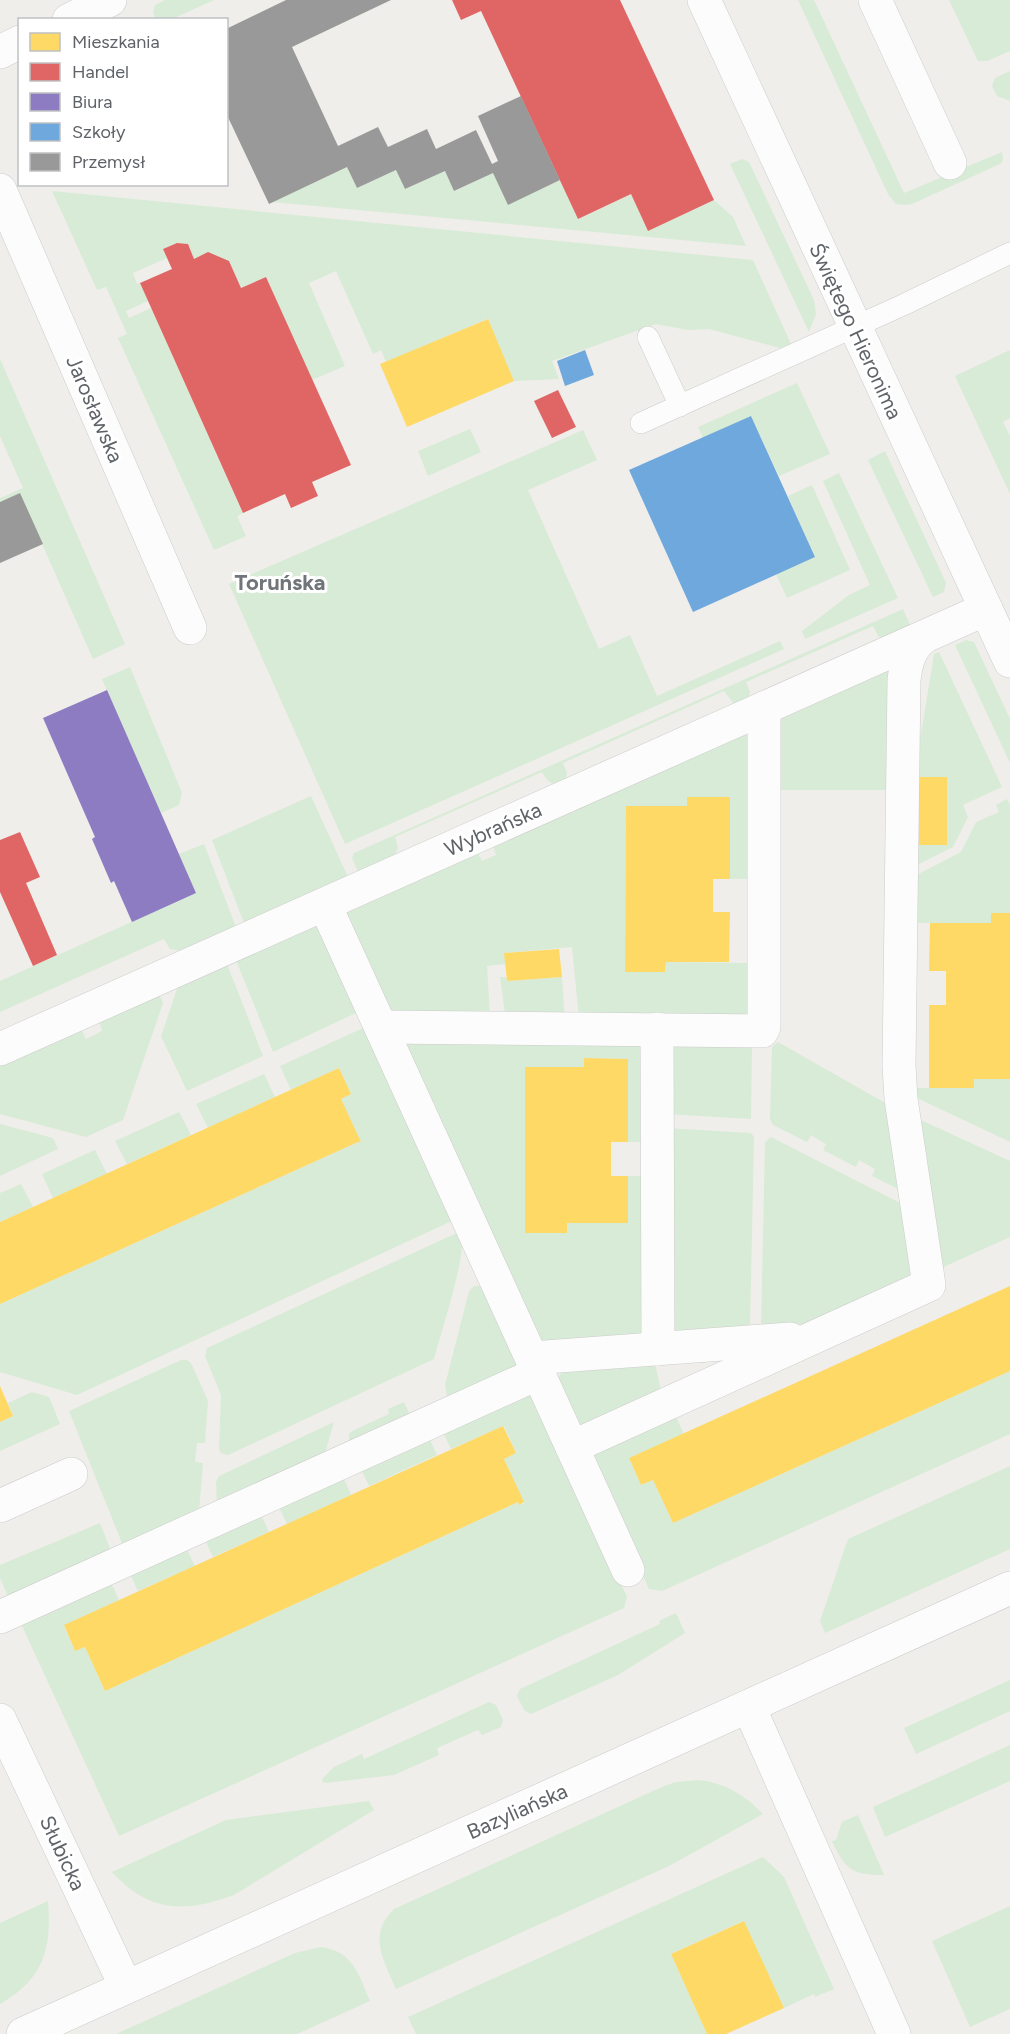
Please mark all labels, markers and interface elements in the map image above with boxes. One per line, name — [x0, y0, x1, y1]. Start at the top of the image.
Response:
legend — [18, 18, 228, 186]
text: Mieszkania — [72, 31, 160, 53]
text: Handel — [72, 61, 129, 83]
text: Biura — [72, 91, 112, 113]
text: Szkoły — [72, 121, 126, 143]
text: Przemysł — [72, 151, 145, 173]
street label: Świętego Hieronima — [804, 239, 908, 423]
street label: Jarosławska — [61, 352, 129, 466]
district label: Toruńska — [235, 569, 325, 596]
street label: Wybrańska — [441, 797, 545, 861]
street label: Bazyliańska — [463, 1778, 571, 1844]
street label: Słubicka — [35, 1812, 91, 1894]

